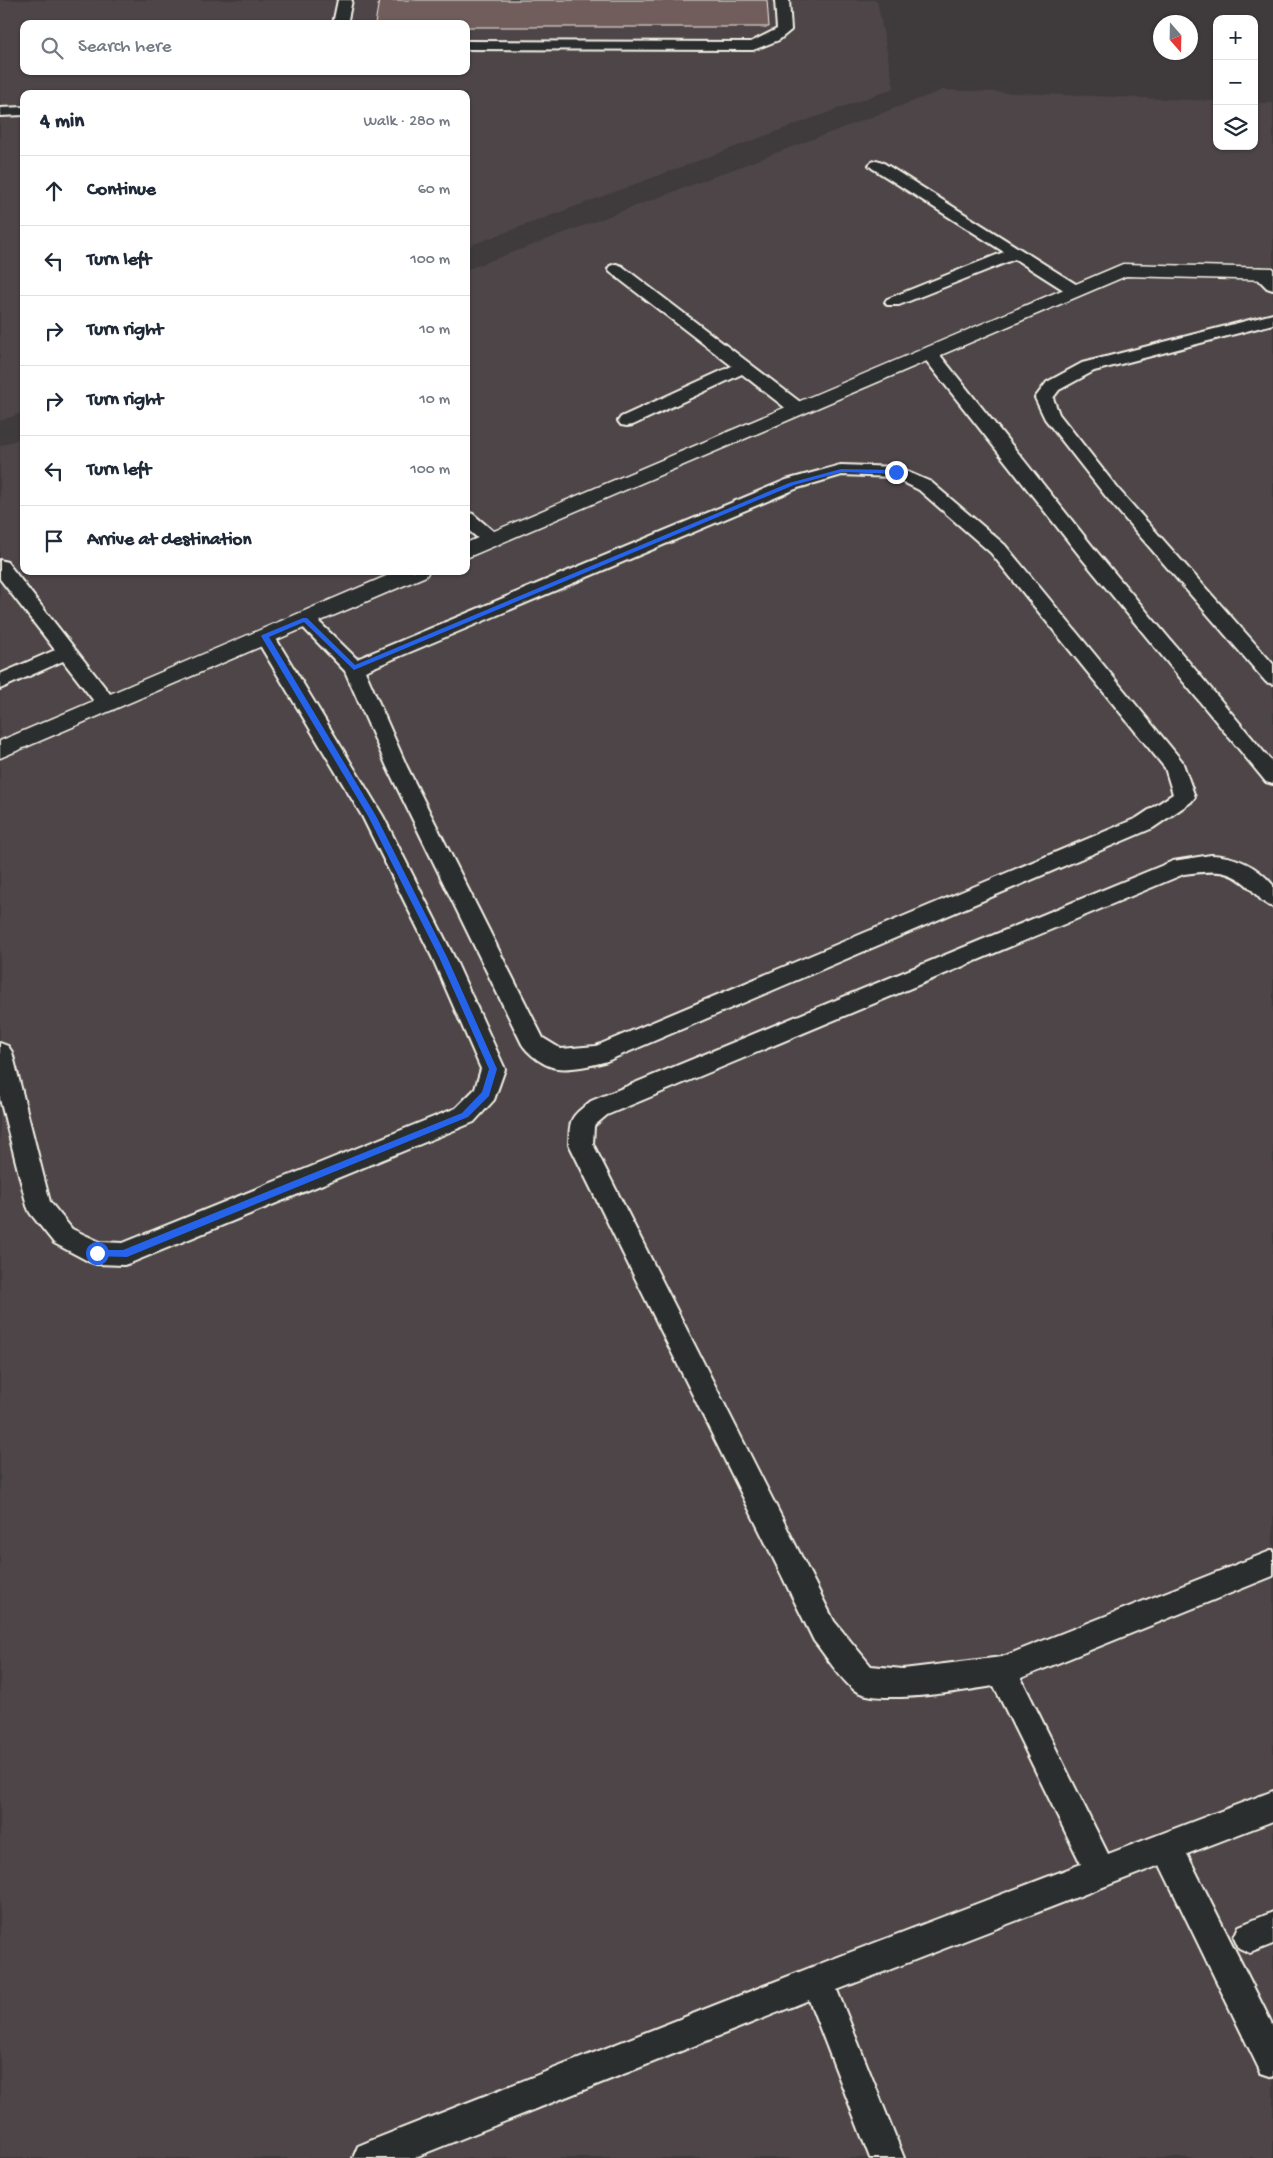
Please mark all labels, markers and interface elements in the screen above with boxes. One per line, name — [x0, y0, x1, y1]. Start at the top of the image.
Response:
north arrow — [1153, 15, 1198, 60]
map controls — [1213, 15, 1258, 150]
button: + — [1213, 15, 1258, 60]
search box — [20, 20, 470, 75]
icon: search — [38, 34, 66, 62]
text: Search here — [78, 36, 172, 59]
button: − — [1213, 60, 1258, 105]
button: layers — [1213, 105, 1258, 150]
text: 4 min — [40, 110, 84, 135]
text: Walk · 280 m — [363, 113, 450, 132]
icon: ahead — [40, 177, 68, 205]
text: Continue — [87, 179, 156, 202]
text: 60 m — [418, 181, 450, 200]
icon: left — [40, 247, 68, 275]
text: Turn left — [87, 249, 151, 272]
text: 100 m — [410, 251, 450, 270]
icon: right — [40, 317, 68, 345]
text: Turn right — [87, 319, 163, 342]
text: 10 m — [419, 321, 450, 340]
icon: right — [40, 387, 68, 415]
text: Turn right — [87, 389, 163, 412]
text: 10 m — [419, 391, 450, 410]
icon: left — [40, 457, 68, 485]
text: Turn left — [87, 459, 151, 482]
text: 100 m — [410, 461, 450, 480]
route end — [885, 461, 908, 484]
icon: arrive — [40, 527, 68, 555]
text: Arrive at destination — [87, 529, 251, 552]
route start — [86, 1242, 109, 1265]

